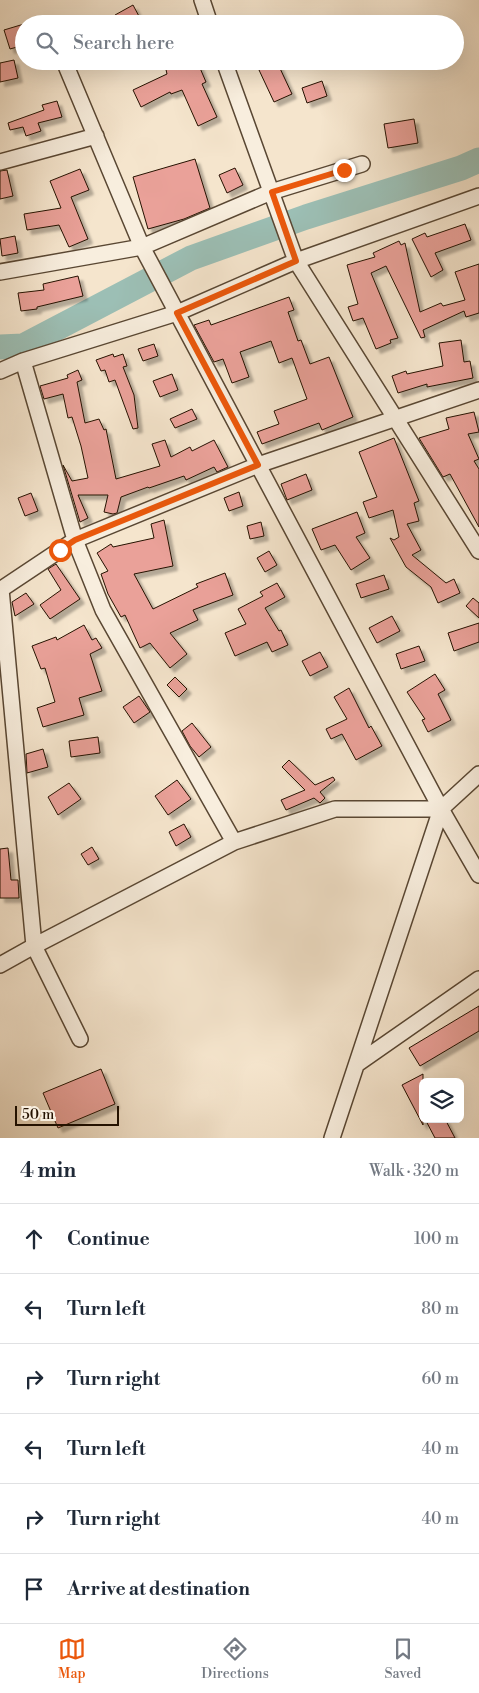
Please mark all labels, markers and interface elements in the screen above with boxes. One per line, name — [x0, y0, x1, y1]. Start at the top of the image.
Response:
search box — [15, 15, 464, 70]
icon: search — [33, 29, 61, 57]
text: Search here — [73, 31, 174, 55]
route end — [333, 159, 356, 182]
route start — [49, 539, 72, 562]
map controls — [419, 1078, 464, 1123]
button: layers — [419, 1078, 464, 1123]
scale bar — [15, 1103, 119, 1126]
text: 50 m — [22, 1106, 54, 1124]
text: 4 min — [20, 1158, 76, 1184]
text: Walk · 320 m — [369, 1161, 459, 1181]
icon: ahead — [20, 1225, 48, 1253]
text: Continue — [67, 1227, 150, 1251]
text: 100 m — [414, 1229, 459, 1249]
icon: left — [20, 1295, 48, 1323]
text: Turn left — [67, 1297, 146, 1321]
text: 80 m — [421, 1299, 459, 1319]
icon: right — [20, 1365, 48, 1393]
text: Turn right — [67, 1367, 160, 1391]
text: 60 m — [421, 1369, 459, 1389]
icon: left — [20, 1435, 48, 1463]
text: Turn left — [67, 1437, 146, 1461]
text: 40 m — [422, 1439, 459, 1459]
icon: right — [20, 1505, 48, 1533]
text: Turn right — [67, 1507, 160, 1531]
text: 40 m — [422, 1509, 459, 1529]
icon: arrive — [20, 1575, 48, 1603]
text: Arrive at destination — [67, 1577, 250, 1601]
tab: Map — [58, 1635, 86, 1683]
tab: Directions — [201, 1635, 269, 1683]
tab: Saved — [384, 1635, 421, 1683]

